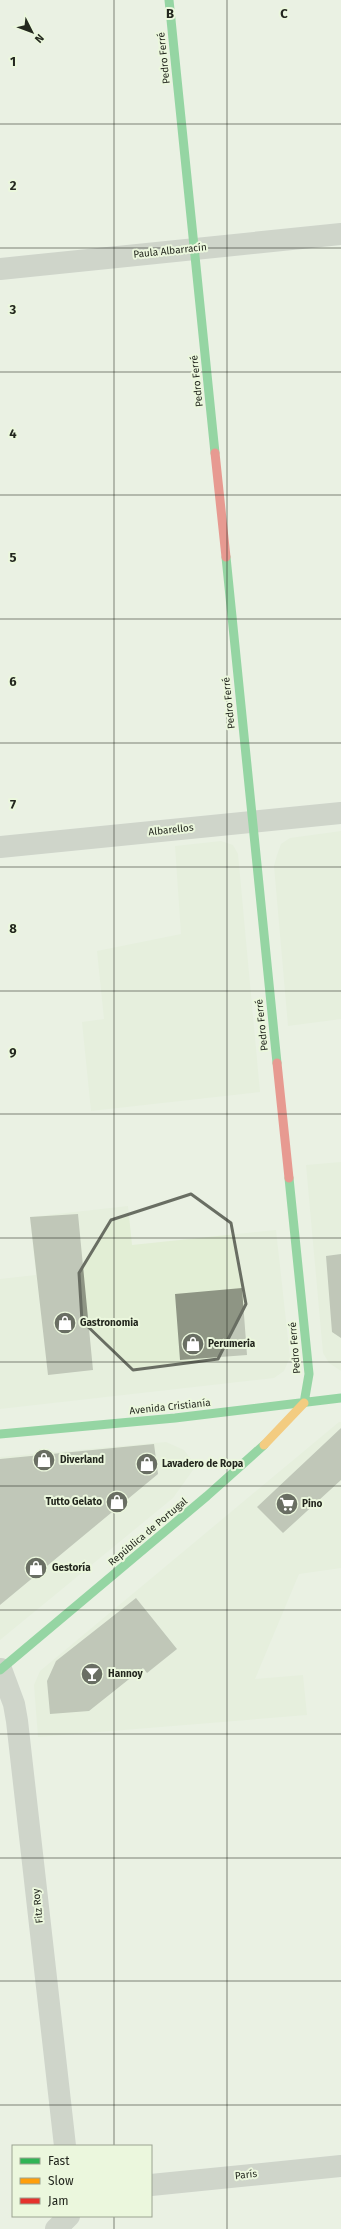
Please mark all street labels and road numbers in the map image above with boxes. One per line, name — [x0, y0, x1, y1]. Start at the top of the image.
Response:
street label: Pedro Ferré — [155, 32, 173, 84]
street label: Paula Albarracín — [133, 240, 207, 261]
street label: Pedro Ferré — [188, 355, 206, 407]
street label: Pedro Ferré — [220, 677, 238, 729]
street label: Albarellos — [148, 822, 194, 838]
street label: Pedro Ferré — [253, 999, 271, 1051]
street label: Pedro Ferré — [287, 1322, 303, 1374]
street label: Avenida Cristianía — [129, 1396, 211, 1417]
street label: República de Portugal — [105, 1495, 190, 1569]
street label: Fitz Roy — [30, 1888, 46, 1924]
street label: París — [234, 2167, 258, 2182]

